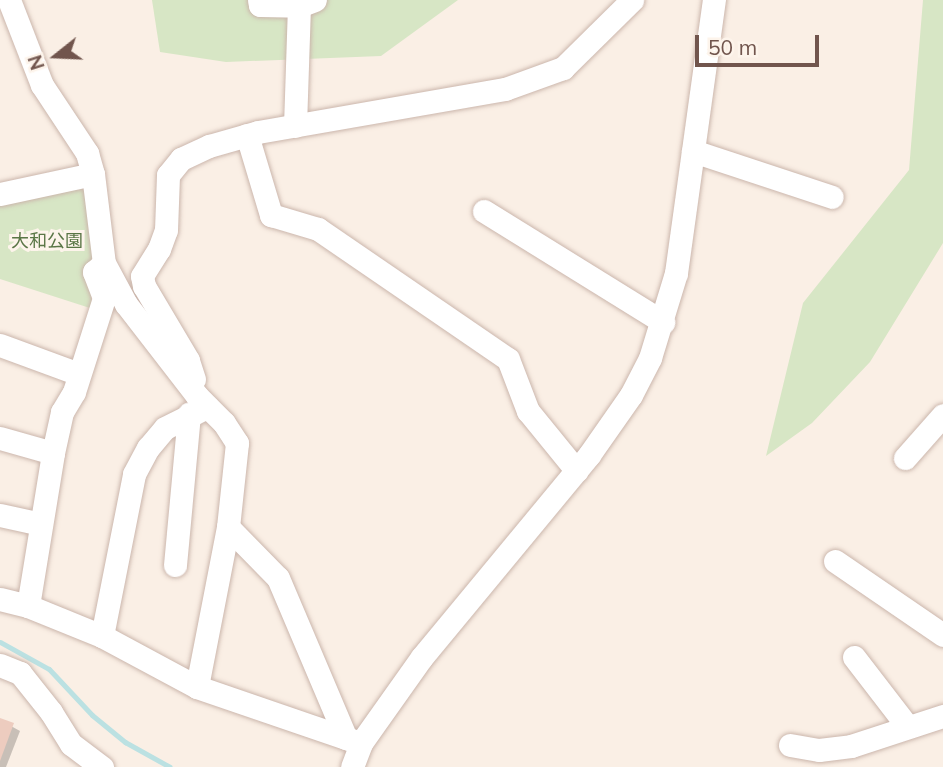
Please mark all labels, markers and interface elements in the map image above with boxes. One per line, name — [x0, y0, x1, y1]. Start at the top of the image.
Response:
north arrow — [21, 21, 91, 91]
scale bar — [698, 21, 822, 65]
text: 50 m — [708, 34, 757, 60]
text: N — [22, 52, 50, 73]
park label: 大和公園 — [11, 230, 83, 252]

